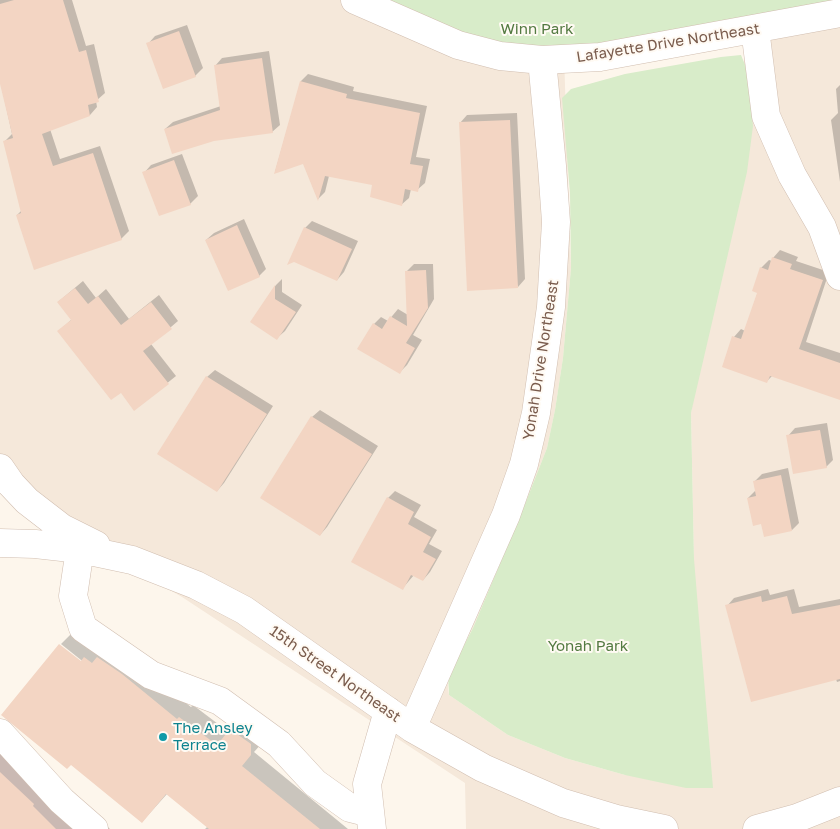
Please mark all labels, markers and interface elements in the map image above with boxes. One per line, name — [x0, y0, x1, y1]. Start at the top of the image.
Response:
park label: Winn Park — [500, 20, 574, 38]
street label: Lafayette Drive Northeast — [575, 20, 761, 66]
street label: Yonah Drive Northeast — [519, 279, 563, 441]
street label: 15th Street Northeast — [266, 622, 404, 726]
park label: Yonah Park — [548, 637, 628, 655]
place label: The Ansley Terrace — [173, 719, 253, 754]
marker: The Ansley Terrace — [157, 731, 169, 743]

